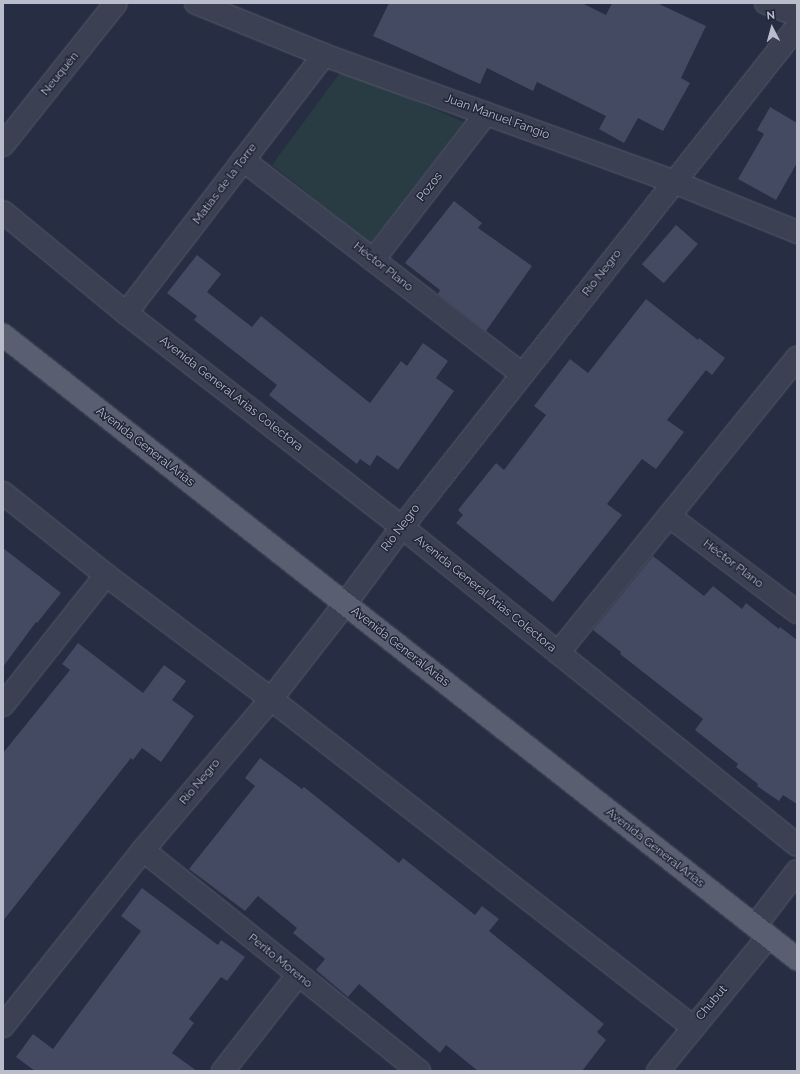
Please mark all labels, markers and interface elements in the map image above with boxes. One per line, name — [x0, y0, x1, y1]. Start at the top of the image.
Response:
north arrow — [752, 8, 792, 48]
text: N — [766, 9, 776, 22]
street label: Neuquén — [38, 49, 82, 99]
street label: Juan Manuel Fangio — [442, 91, 552, 143]
street label: Matías de la Torre — [190, 141, 260, 227]
street label: Pozos — [414, 170, 446, 204]
street label: Héctor Plano — [350, 239, 416, 295]
street label: Río Negro — [579, 247, 625, 299]
street label: Avenida General Arias Colectora — [156, 333, 306, 455]
street label: Avenida General Arias — [93, 404, 197, 490]
street label: Río Negro — [379, 502, 423, 554]
street label: Avenida General Arias Colectora — [411, 532, 559, 656]
street label: Héctor Plano — [700, 537, 766, 591]
street label: Avenida General Arias — [348, 604, 452, 690]
street label: Río Negro — [177, 756, 223, 808]
street label: Avenida General Arias — [603, 805, 707, 891]
street label: Perito Moreno — [245, 931, 315, 991]
street label: Chubut — [693, 983, 731, 1023]

